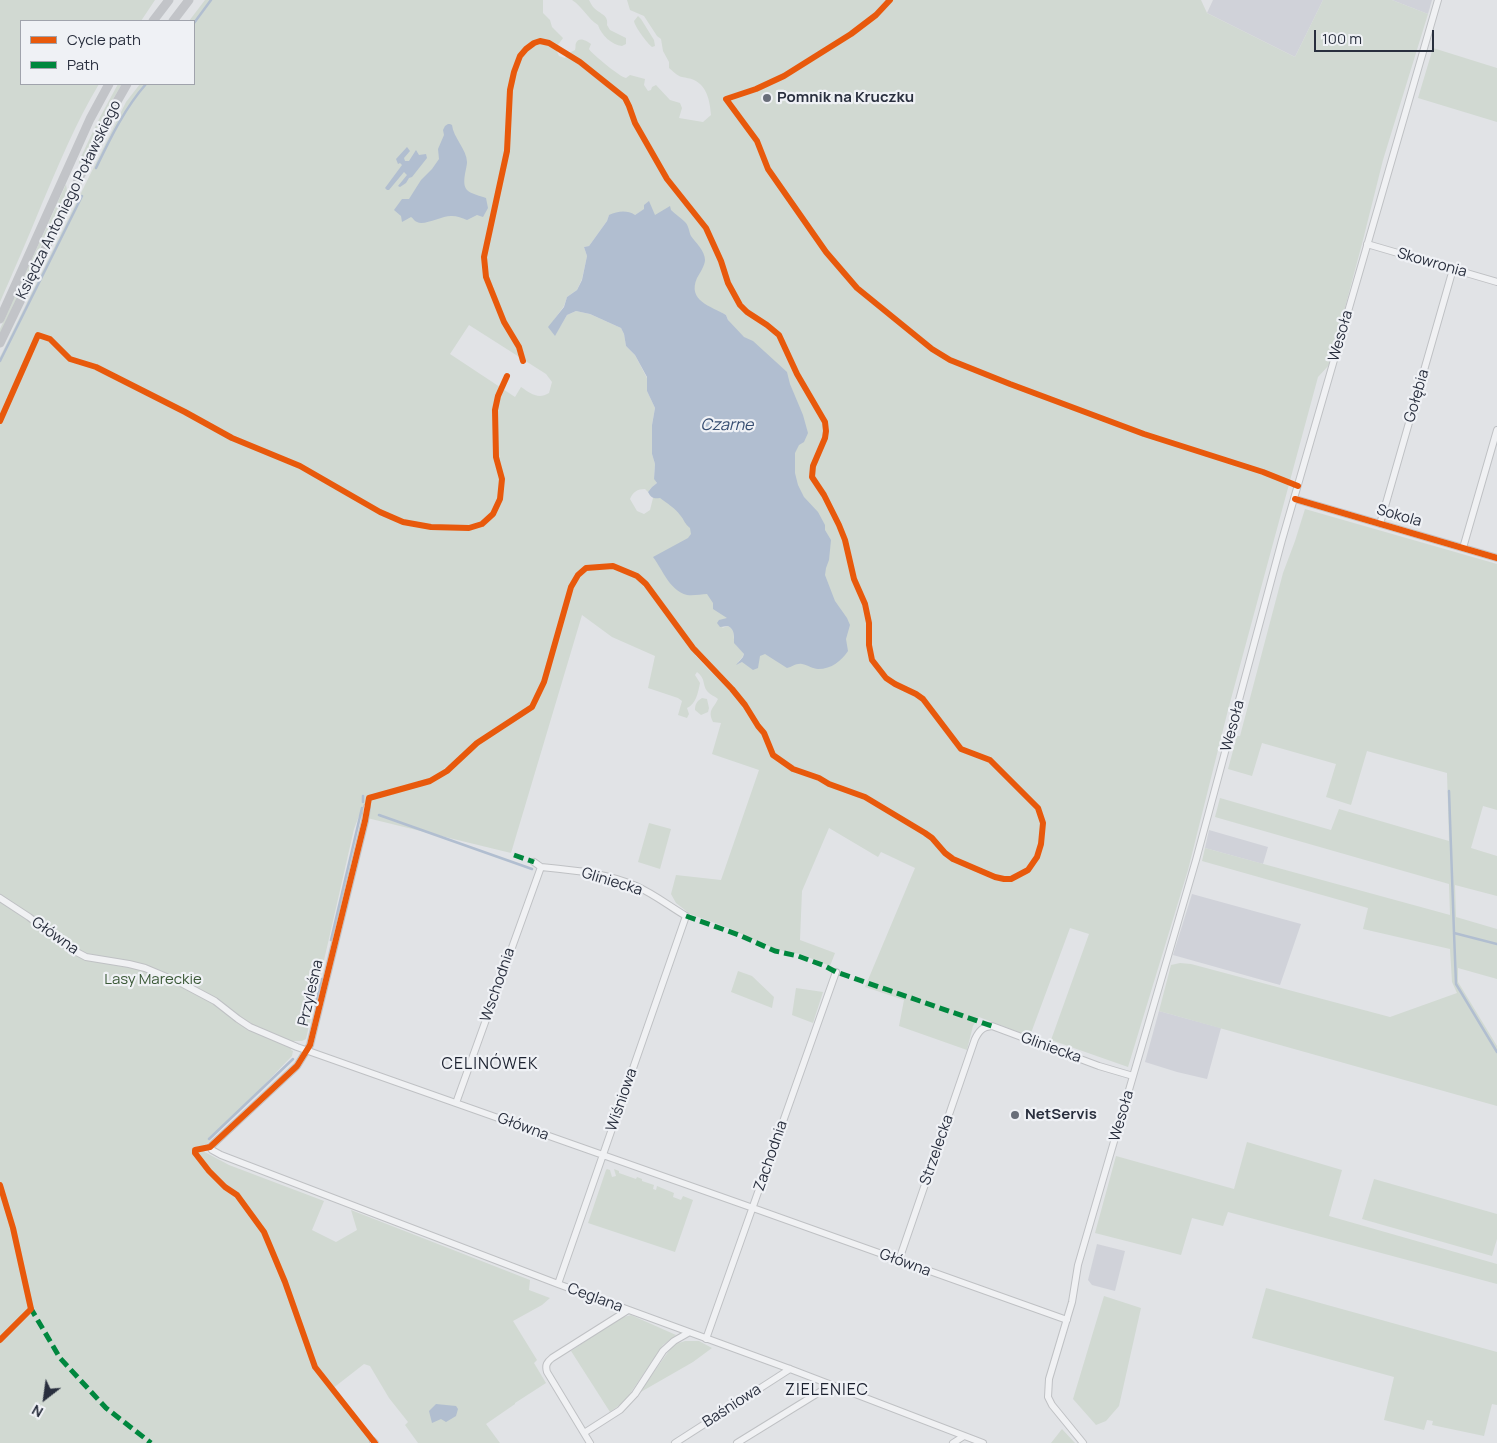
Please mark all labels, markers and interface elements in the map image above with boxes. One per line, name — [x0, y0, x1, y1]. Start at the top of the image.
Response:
legend — [20, 20, 195, 85]
scale bar — [1317, 20, 1437, 52]
text: 100 m — [1322, 28, 1362, 49]
text: Cycle path — [67, 29, 141, 50]
text: Path — [67, 54, 99, 75]
place label: Pomnik na Kruczku — [777, 89, 914, 107]
marker: Pomnik na Kruczku — [761, 92, 773, 104]
street label: Księdza Antoniego Poławskiego — [13, 98, 125, 302]
street label: Skowronia — [1395, 244, 1469, 282]
street label: Wesoła — [1325, 308, 1357, 364]
street label: Gołębia — [1401, 367, 1433, 425]
water label: Czarne — [701, 416, 753, 436]
street label: Sokola — [1374, 501, 1424, 531]
street label: Wesoła — [1218, 698, 1248, 754]
street label: Gliniecka — [579, 864, 645, 900]
street label: Główna — [28, 913, 82, 959]
street label: Wschodnia — [477, 946, 519, 1024]
street label: Przyleśna — [295, 958, 327, 1028]
park label: Lasy Mareckie — [104, 971, 202, 989]
street label: Gliniecka — [1018, 1029, 1084, 1067]
district label: CELINÓWEK — [440, 1055, 540, 1075]
street label: Wiśniowa — [603, 1066, 641, 1134]
street label: Wesoła — [1106, 1088, 1138, 1144]
place label: NetServis — [1025, 1106, 1097, 1124]
street label: Główna — [495, 1109, 551, 1145]
marker: NetServis — [1009, 1109, 1021, 1121]
street label: Strzelecka — [917, 1113, 957, 1187]
street label: Zachodnia — [751, 1118, 791, 1194]
street label: Główna — [877, 1245, 933, 1281]
street label: Ceglana — [565, 1280, 625, 1316]
north arrow — [20, 1373, 70, 1423]
street label: Baśniowa — [700, 1381, 764, 1431]
district label: ZIELENIEC — [784, 1381, 870, 1401]
text: N — [28, 1401, 46, 1422]

